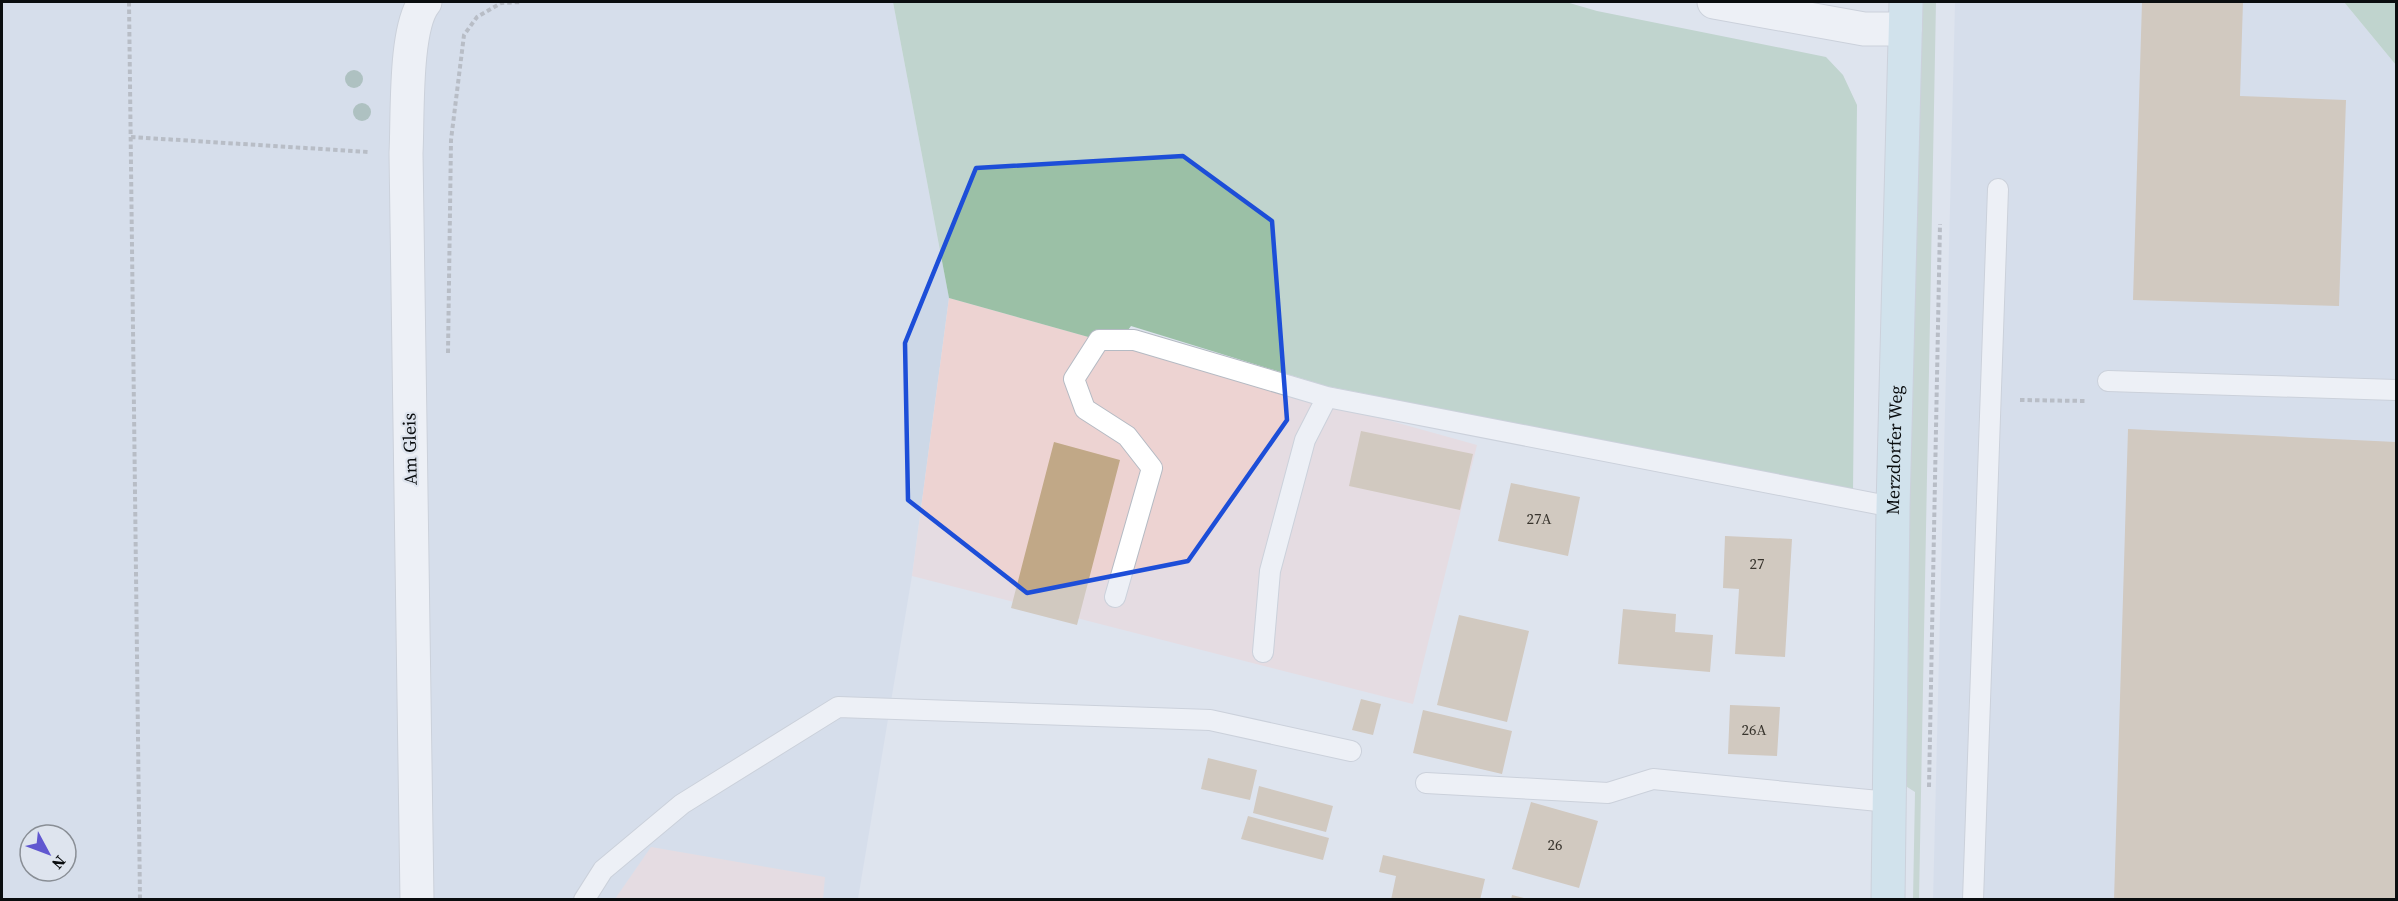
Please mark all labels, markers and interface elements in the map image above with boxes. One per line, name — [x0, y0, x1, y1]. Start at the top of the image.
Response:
street label: Merzdorfer Weg — [1880, 385, 1908, 515]
street label: Am Gleis — [396, 412, 423, 485]
house number: 27A — [1527, 508, 1552, 529]
house number: 27 — [1749, 553, 1765, 574]
house number: 26A — [1742, 719, 1767, 740]
north arrow — [18, 823, 78, 883]
house number: 26 — [1547, 834, 1563, 855]
text: N — [47, 851, 71, 875]

